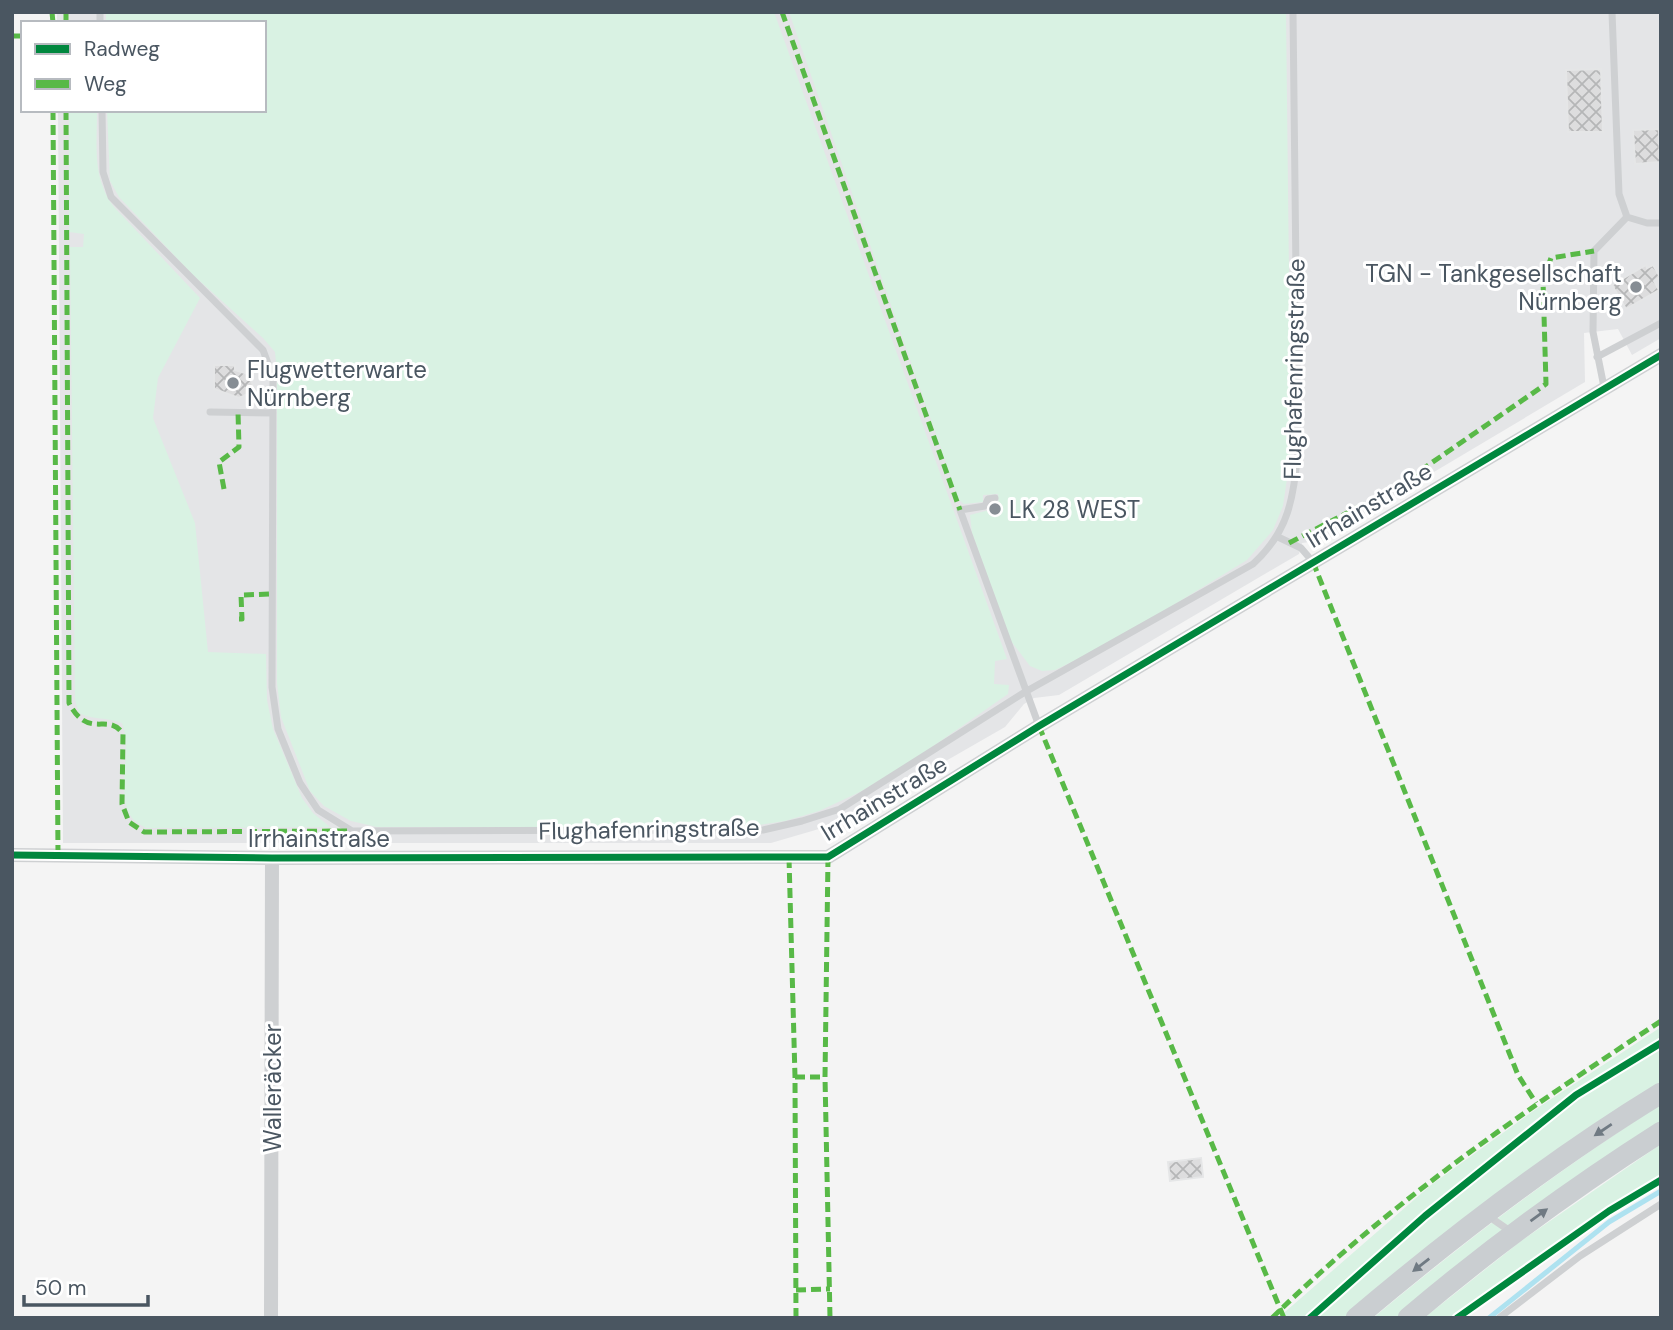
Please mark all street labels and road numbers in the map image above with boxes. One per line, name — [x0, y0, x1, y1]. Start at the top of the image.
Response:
street label: Flughafenringstraße — [1277, 258, 1311, 480]
street label: Irrhainstraße — [1300, 455, 1438, 555]
street label: Irrhainstraße — [815, 748, 953, 848]
street label: Flughafenringstraße — [538, 812, 760, 846]
street label: Irrhainstraße — [248, 823, 390, 854]
street label: Walleräcker — [257, 1023, 288, 1152]

